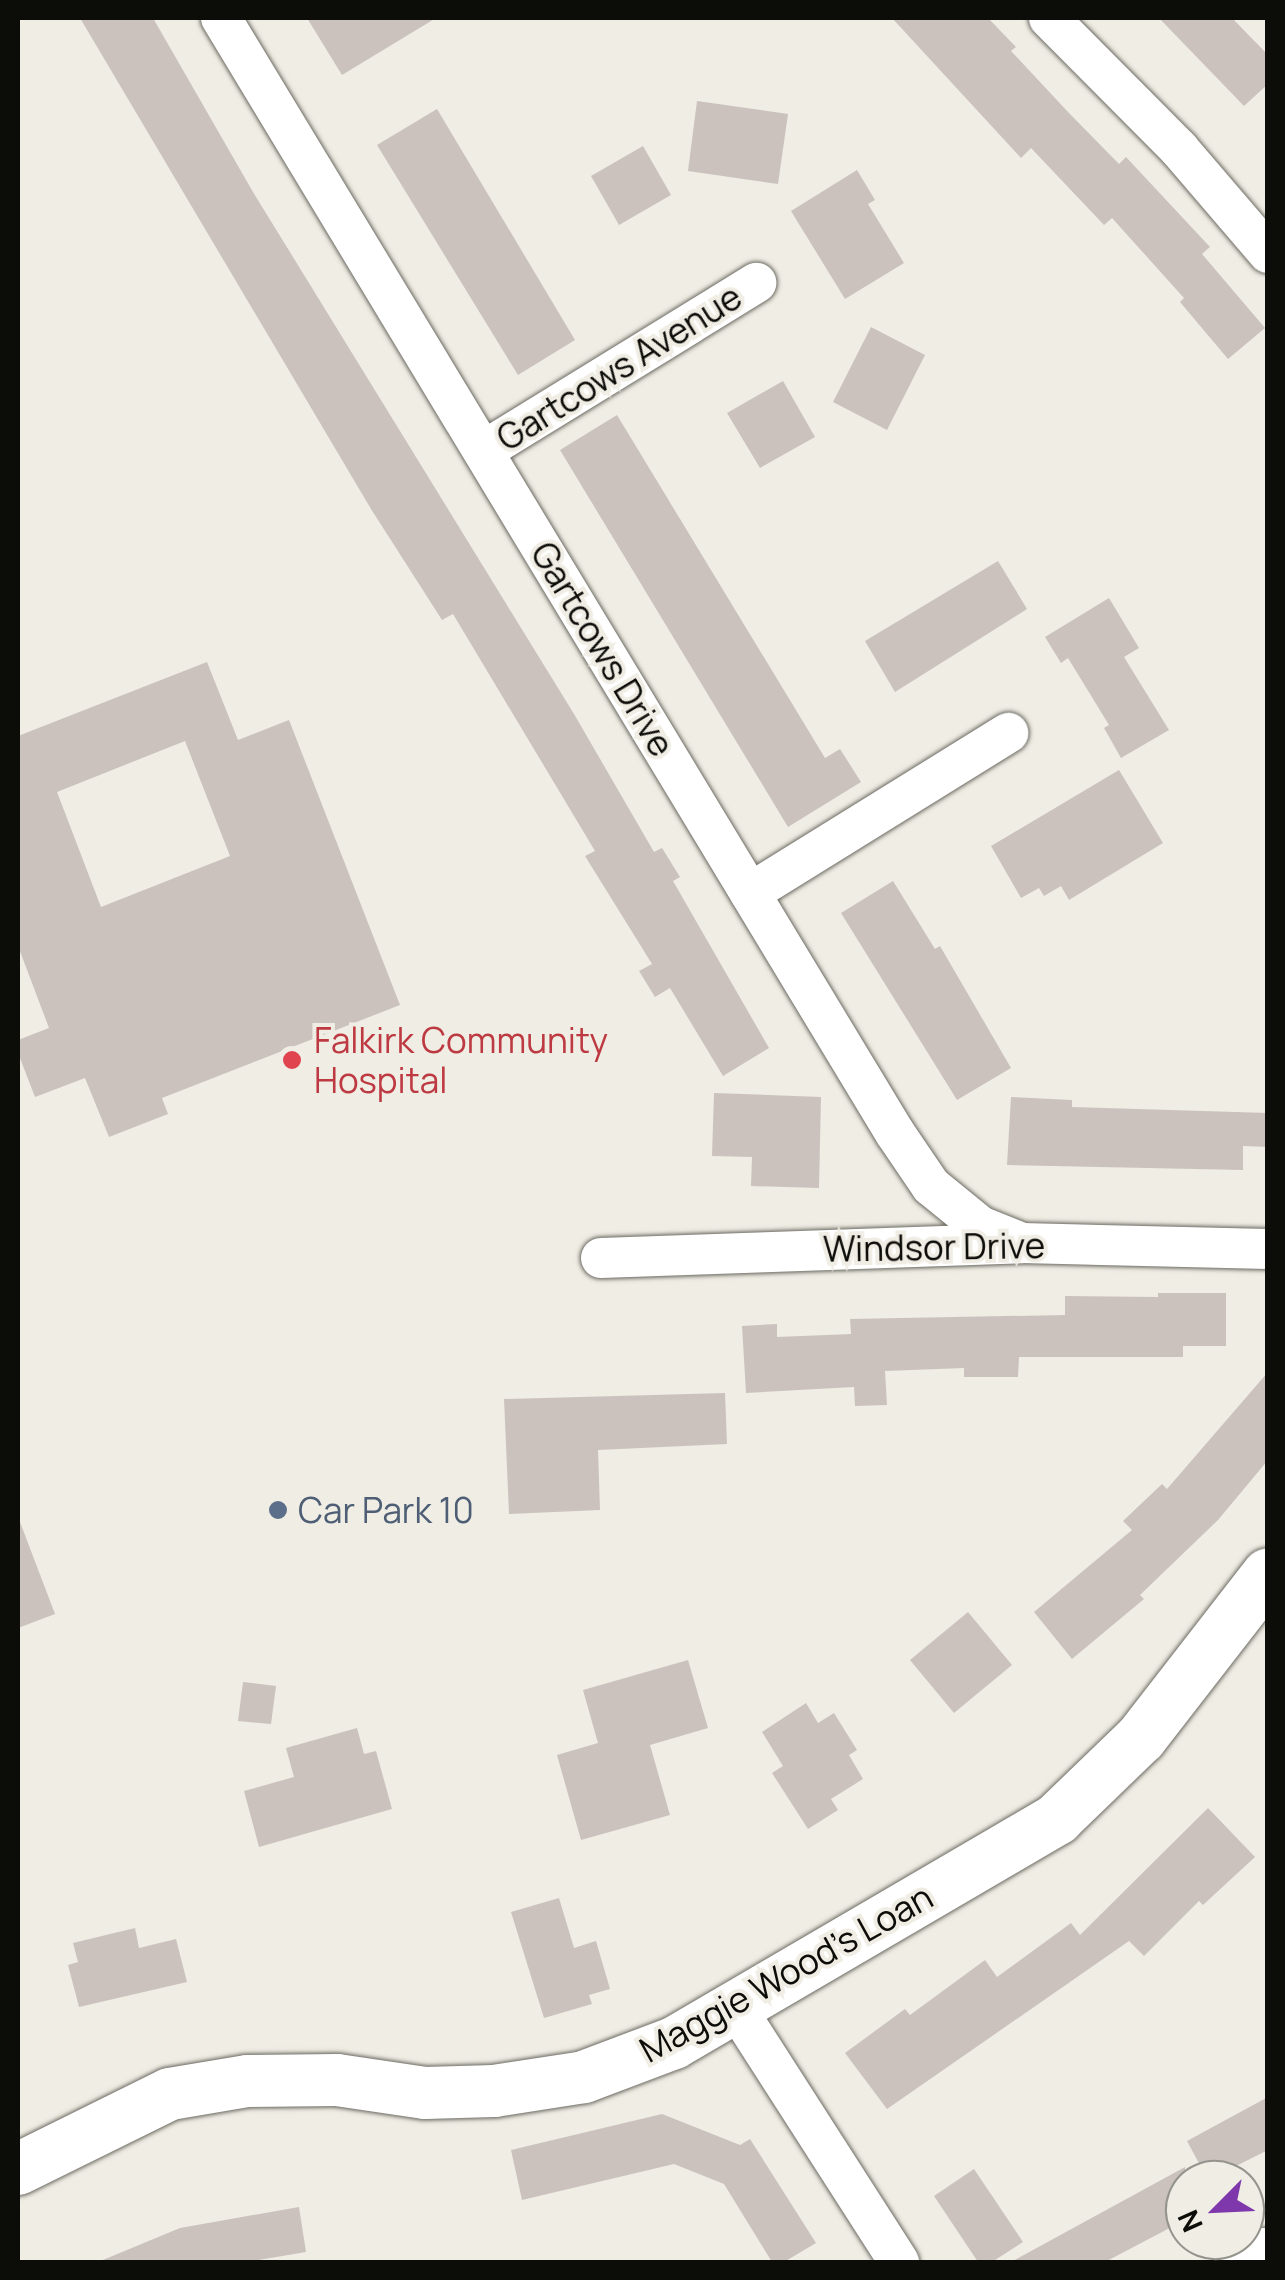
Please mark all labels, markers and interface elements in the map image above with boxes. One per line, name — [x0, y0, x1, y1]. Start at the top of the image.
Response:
street label: Gartcows Avenue — [489, 275, 749, 459]
street label: Gartcows Drive — [523, 534, 683, 764]
place label: Falkirk Community Hospital — [314, 1019, 608, 1101]
marker: Falkirk Community Hospital — [279, 1047, 305, 1073]
street label: Windsor Drive — [823, 1224, 1045, 1270]
place label: Car Park 10 — [298, 1489, 474, 1531]
marker: Car Park 10 — [267, 1499, 289, 1521]
street label: Maggie Wood's Loan — [633, 1875, 939, 2071]
north arrow — [1165, 2160, 1265, 2260]
text: N — [1168, 2204, 1211, 2238]

